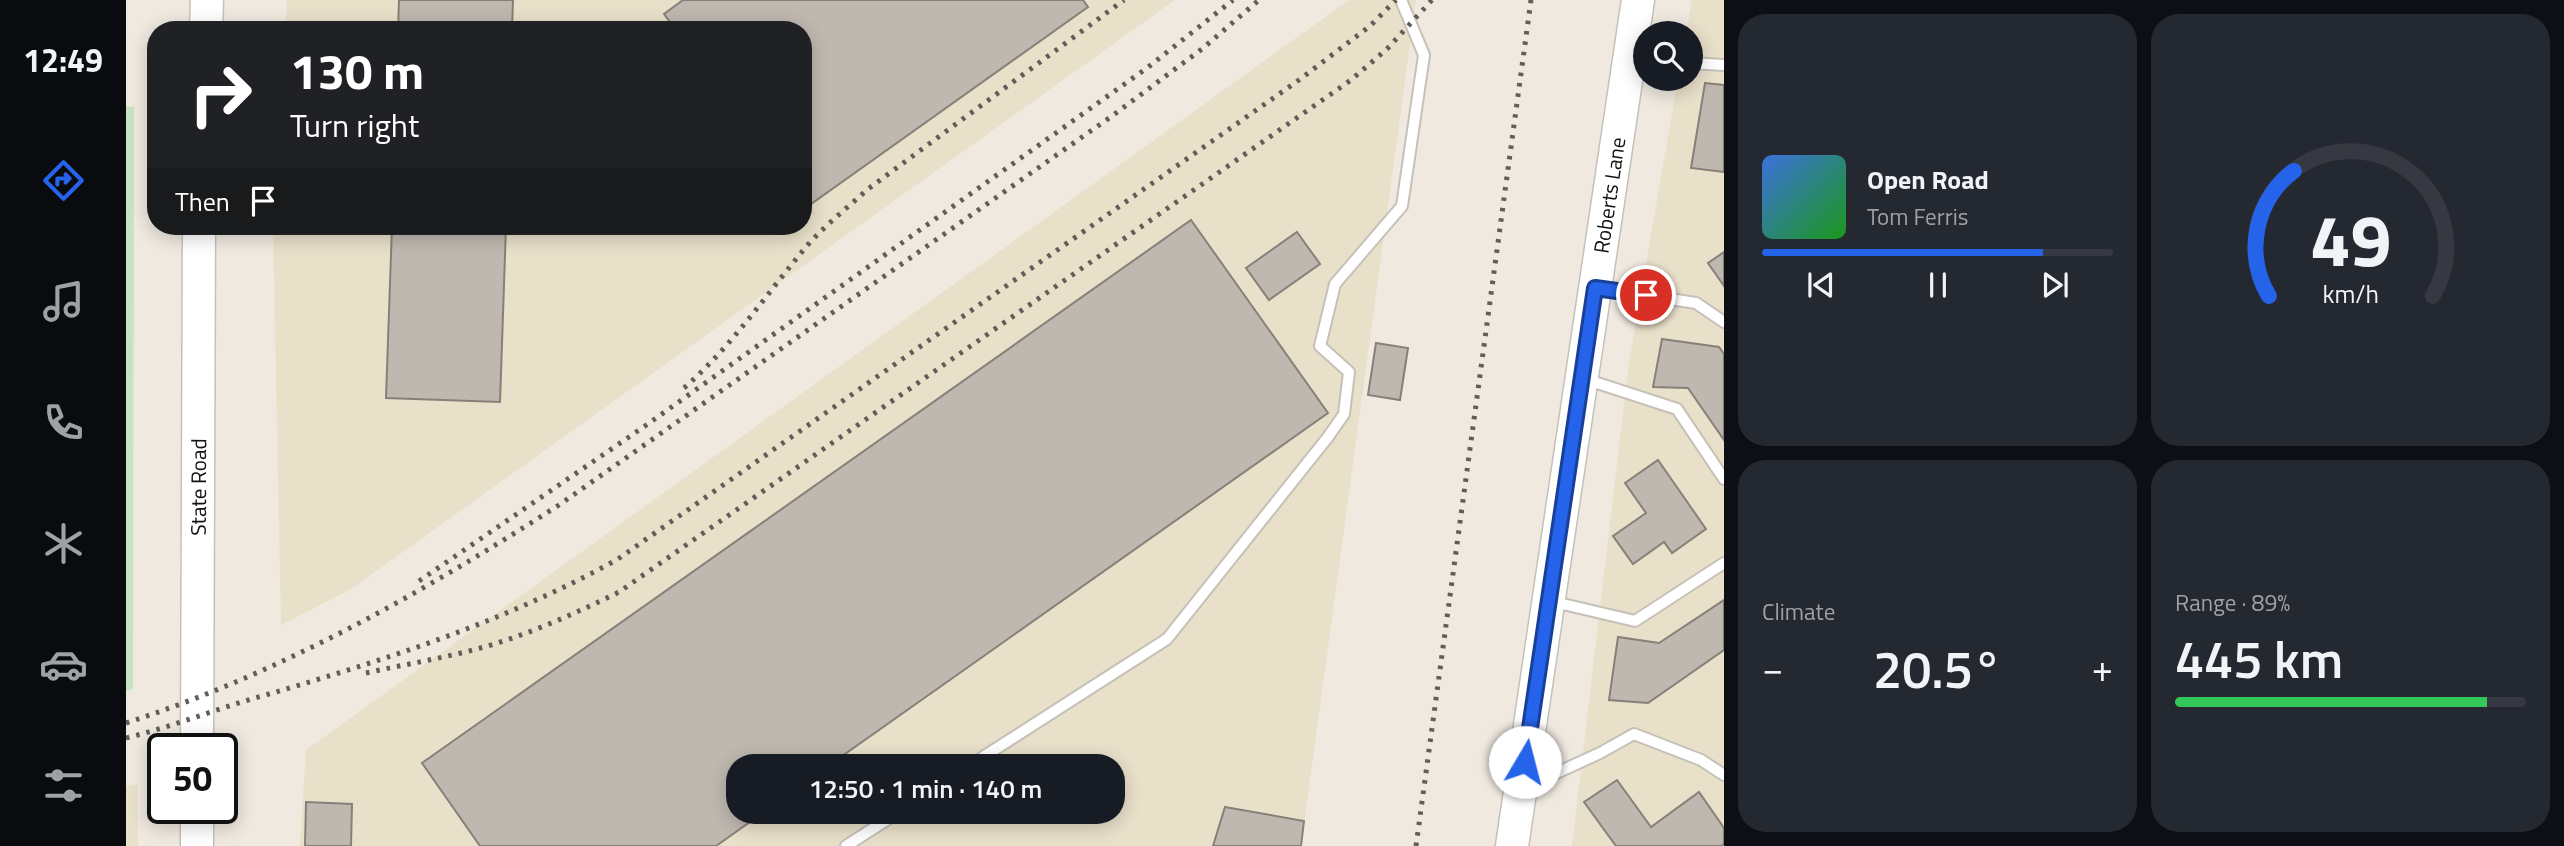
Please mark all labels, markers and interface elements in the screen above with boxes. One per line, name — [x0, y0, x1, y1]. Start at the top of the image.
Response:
map controls — [1633, 21, 1703, 91]
button: search — [1633, 21, 1703, 91]
text: 130 m — [290, 33, 424, 108]
text: 12:49 — [23, 36, 103, 84]
icon: right — [175, 49, 266, 140]
text: Turn right — [290, 101, 419, 149]
street label: Roberts Lane — [1584, 135, 1633, 255]
icon: directions — [39, 156, 88, 205]
text: Open Road — [1867, 160, 1989, 199]
text: Then — [175, 182, 230, 221]
icon: arrive — [244, 182, 282, 220]
text: 49 — [2310, 184, 2391, 294]
text: Tom Ferris — [1867, 199, 1968, 234]
pin — [1616, 265, 1676, 325]
icon: previous — [1802, 266, 1840, 304]
icon: pause — [1919, 266, 1957, 304]
icon: next — [2036, 266, 2074, 304]
text: km/h — [2322, 275, 2379, 313]
icon: arrive — [1627, 276, 1665, 314]
icon: music — [39, 277, 88, 326]
icon: phone — [39, 398, 88, 447]
street label: State Road — [182, 438, 214, 536]
icon: climate — [39, 519, 88, 568]
text: Range · 89% — [2175, 585, 2290, 620]
text: Climate — [1762, 594, 1835, 629]
text: 445 km — [2175, 619, 2343, 698]
text: 20.5° — [1873, 629, 2002, 708]
text: − — [1762, 639, 1783, 697]
text: + — [2092, 639, 2113, 697]
icon: car — [39, 640, 88, 689]
position arrow — [1488, 725, 1562, 799]
speed limit sign: 50 — [147, 733, 238, 824]
icon: filters — [39, 761, 88, 810]
text: 12:50 · 1 min · 140 m — [809, 769, 1042, 808]

